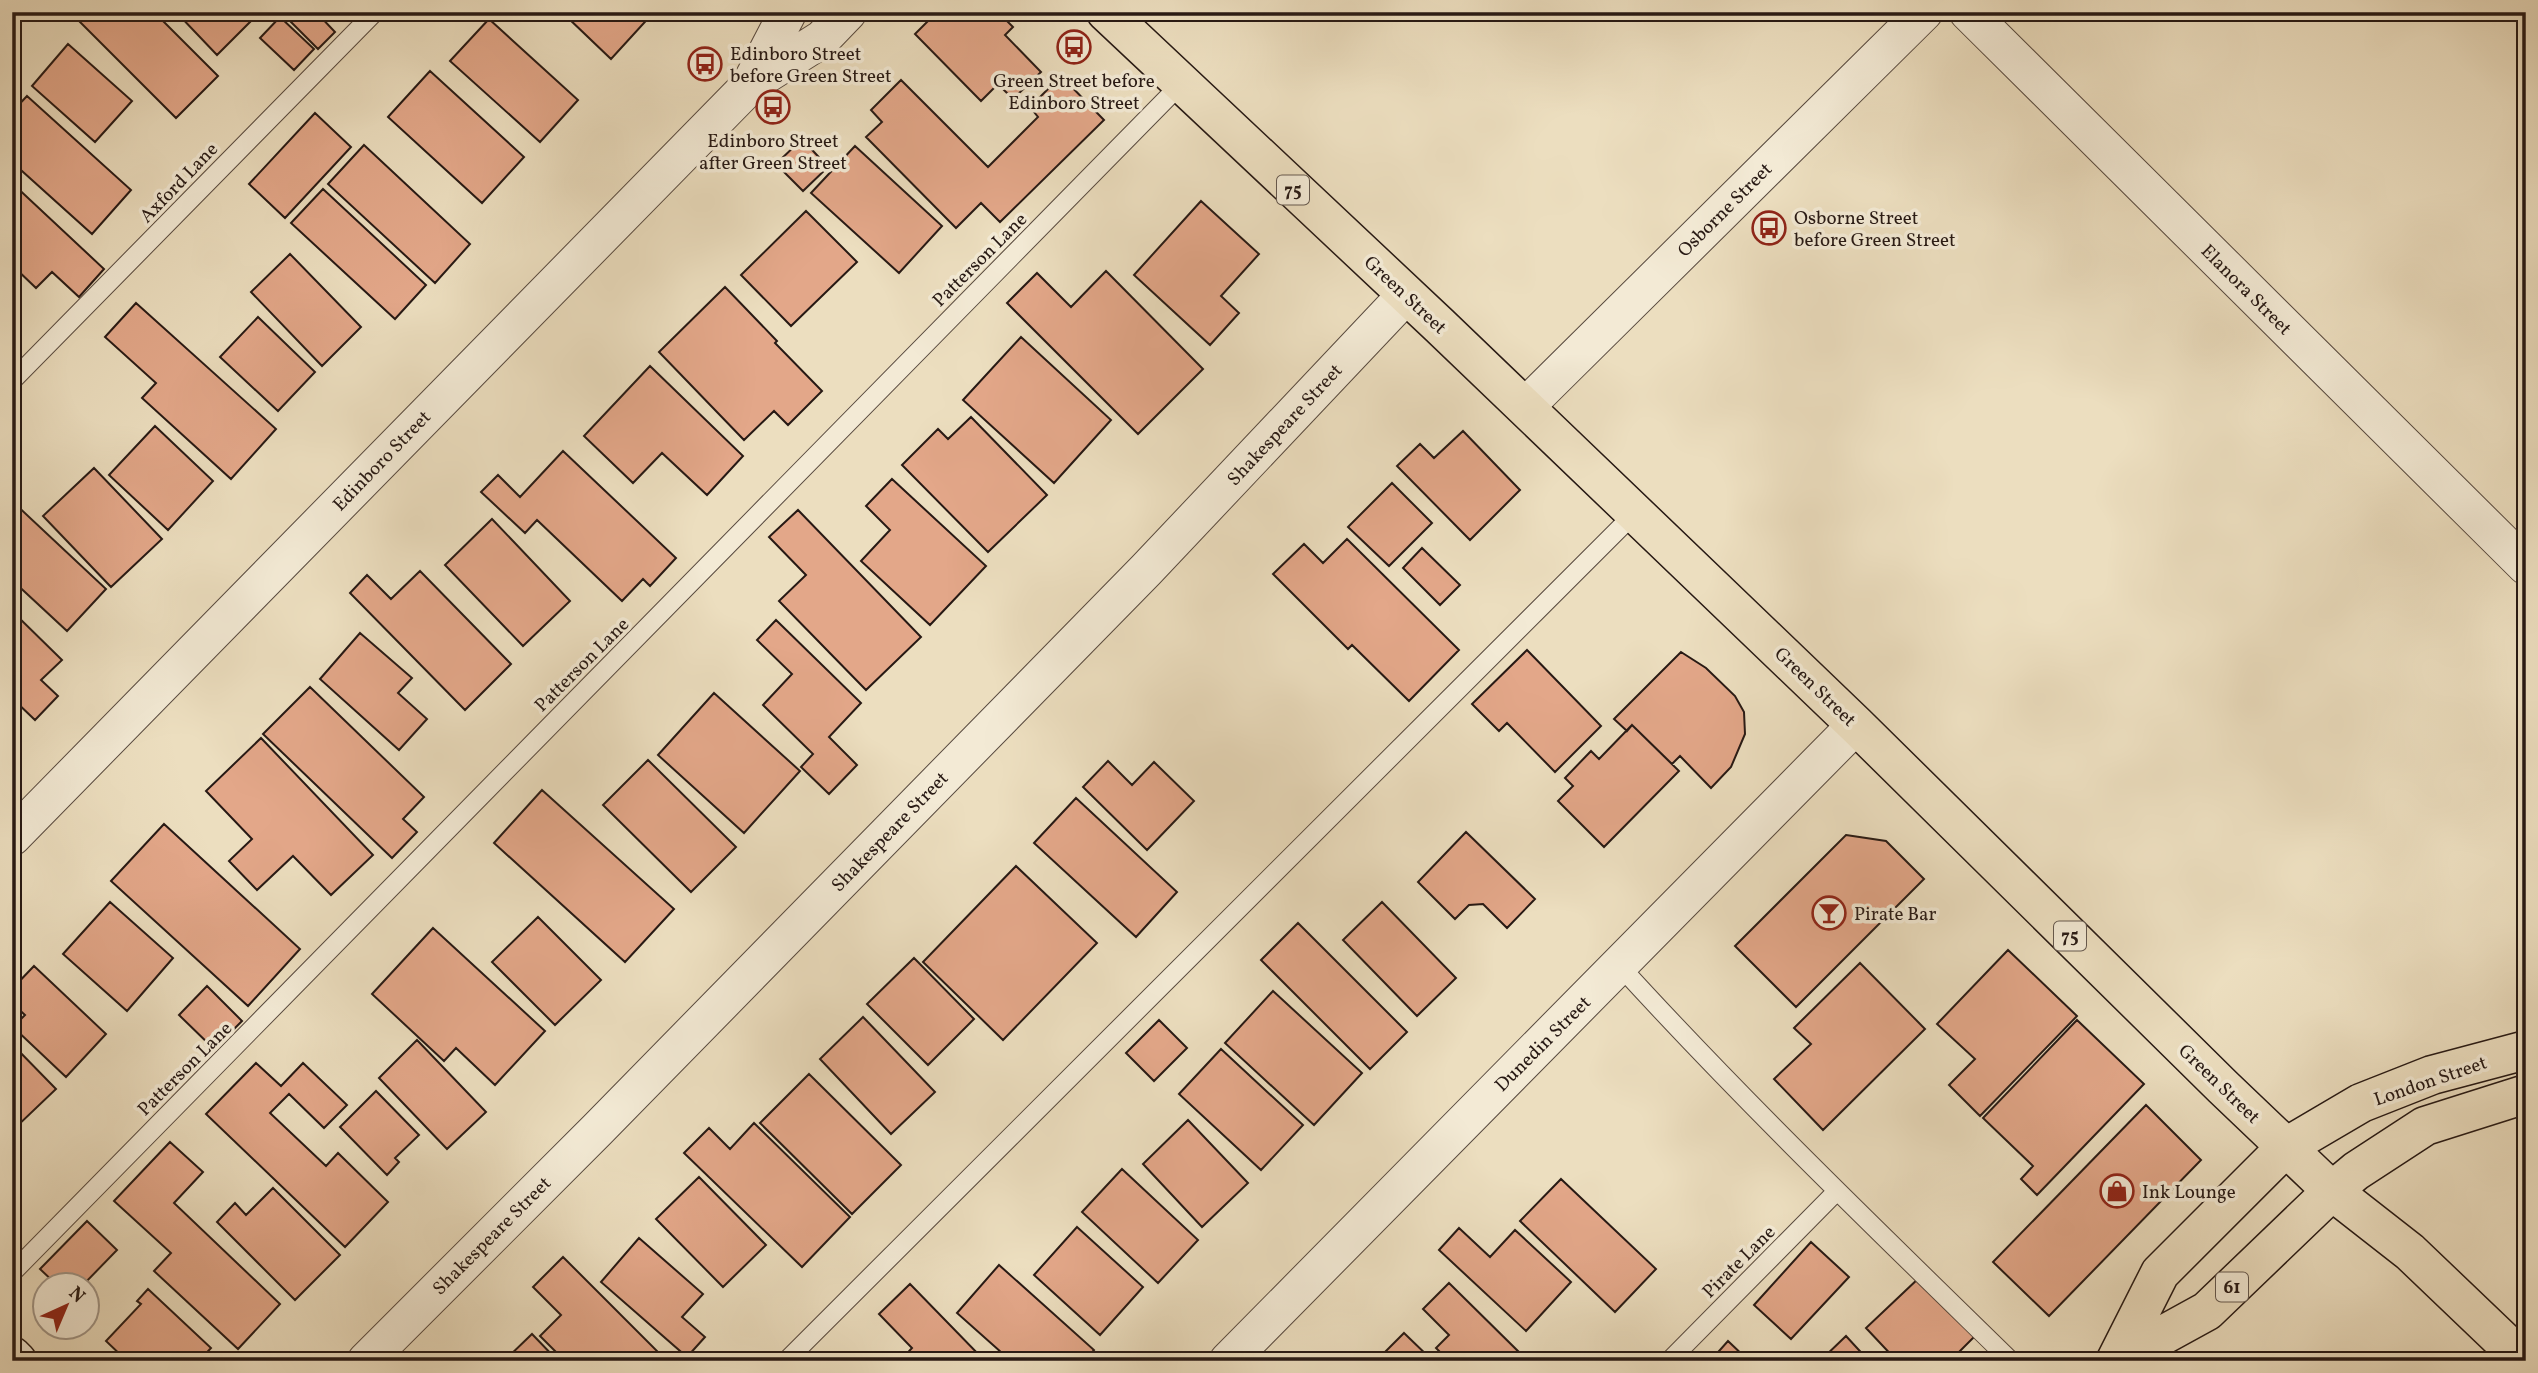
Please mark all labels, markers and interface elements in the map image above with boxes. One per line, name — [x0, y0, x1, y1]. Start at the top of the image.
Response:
bus stop icon: Green Street before Edinboro Street — [1055, 28, 1093, 66]
place label: Edinboro Street before Green Street — [730, 42, 892, 90]
bus stop icon: Edinboro Street before Green Street — [686, 45, 724, 83]
place label: Green Street before Edinboro Street — [993, 69, 1155, 117]
bus stop icon: Edinboro Street after Green Street — [754, 88, 792, 126]
place label: Edinboro Street after Green Street — [699, 129, 847, 177]
street label: Axford Lane — [134, 137, 224, 229]
street label: Osborne Street — [1672, 157, 1779, 264]
road number: 75 — [1277, 176, 1309, 204]
place label: Osborne Street before Green Street — [1794, 206, 1956, 254]
street label: Patterson Lane — [927, 207, 1033, 313]
bus stop icon: Osborne Street before Green Street — [1750, 209, 1788, 247]
street label: Elanora Street — [2194, 239, 2297, 342]
street label: Green Street — [1357, 250, 1452, 341]
street label: Shakespeare Street — [1222, 358, 1349, 492]
street label: Edinboro Street — [327, 405, 438, 518]
street label: Patterson Lane — [529, 612, 635, 718]
street label: Green Street — [1768, 642, 1862, 733]
street label: Shakespeare Street — [826, 766, 955, 898]
bar icon: Pirate Bar — [1810, 894, 1848, 932]
place label: Pirate Bar — [1854, 902, 1936, 928]
road number: 75 — [2054, 922, 2086, 951]
street label: Dunedin Street — [1490, 990, 1597, 1098]
street label: Patterson Lane — [132, 1016, 238, 1122]
street label: Green Street — [2172, 1039, 2266, 1130]
street label: London Street — [2371, 1050, 2491, 1113]
street label: Shakespeare Street — [427, 1171, 558, 1302]
shop icon: Ink Lounge — [2098, 1172, 2136, 1210]
place label: Ink Lounge — [2142, 1180, 2236, 1206]
street label: Pirate Lane — [1697, 1220, 1782, 1305]
north arrow — [32, 1272, 102, 1342]
road number: 61 — [2216, 1272, 2248, 1302]
text: N — [62, 1281, 91, 1309]

